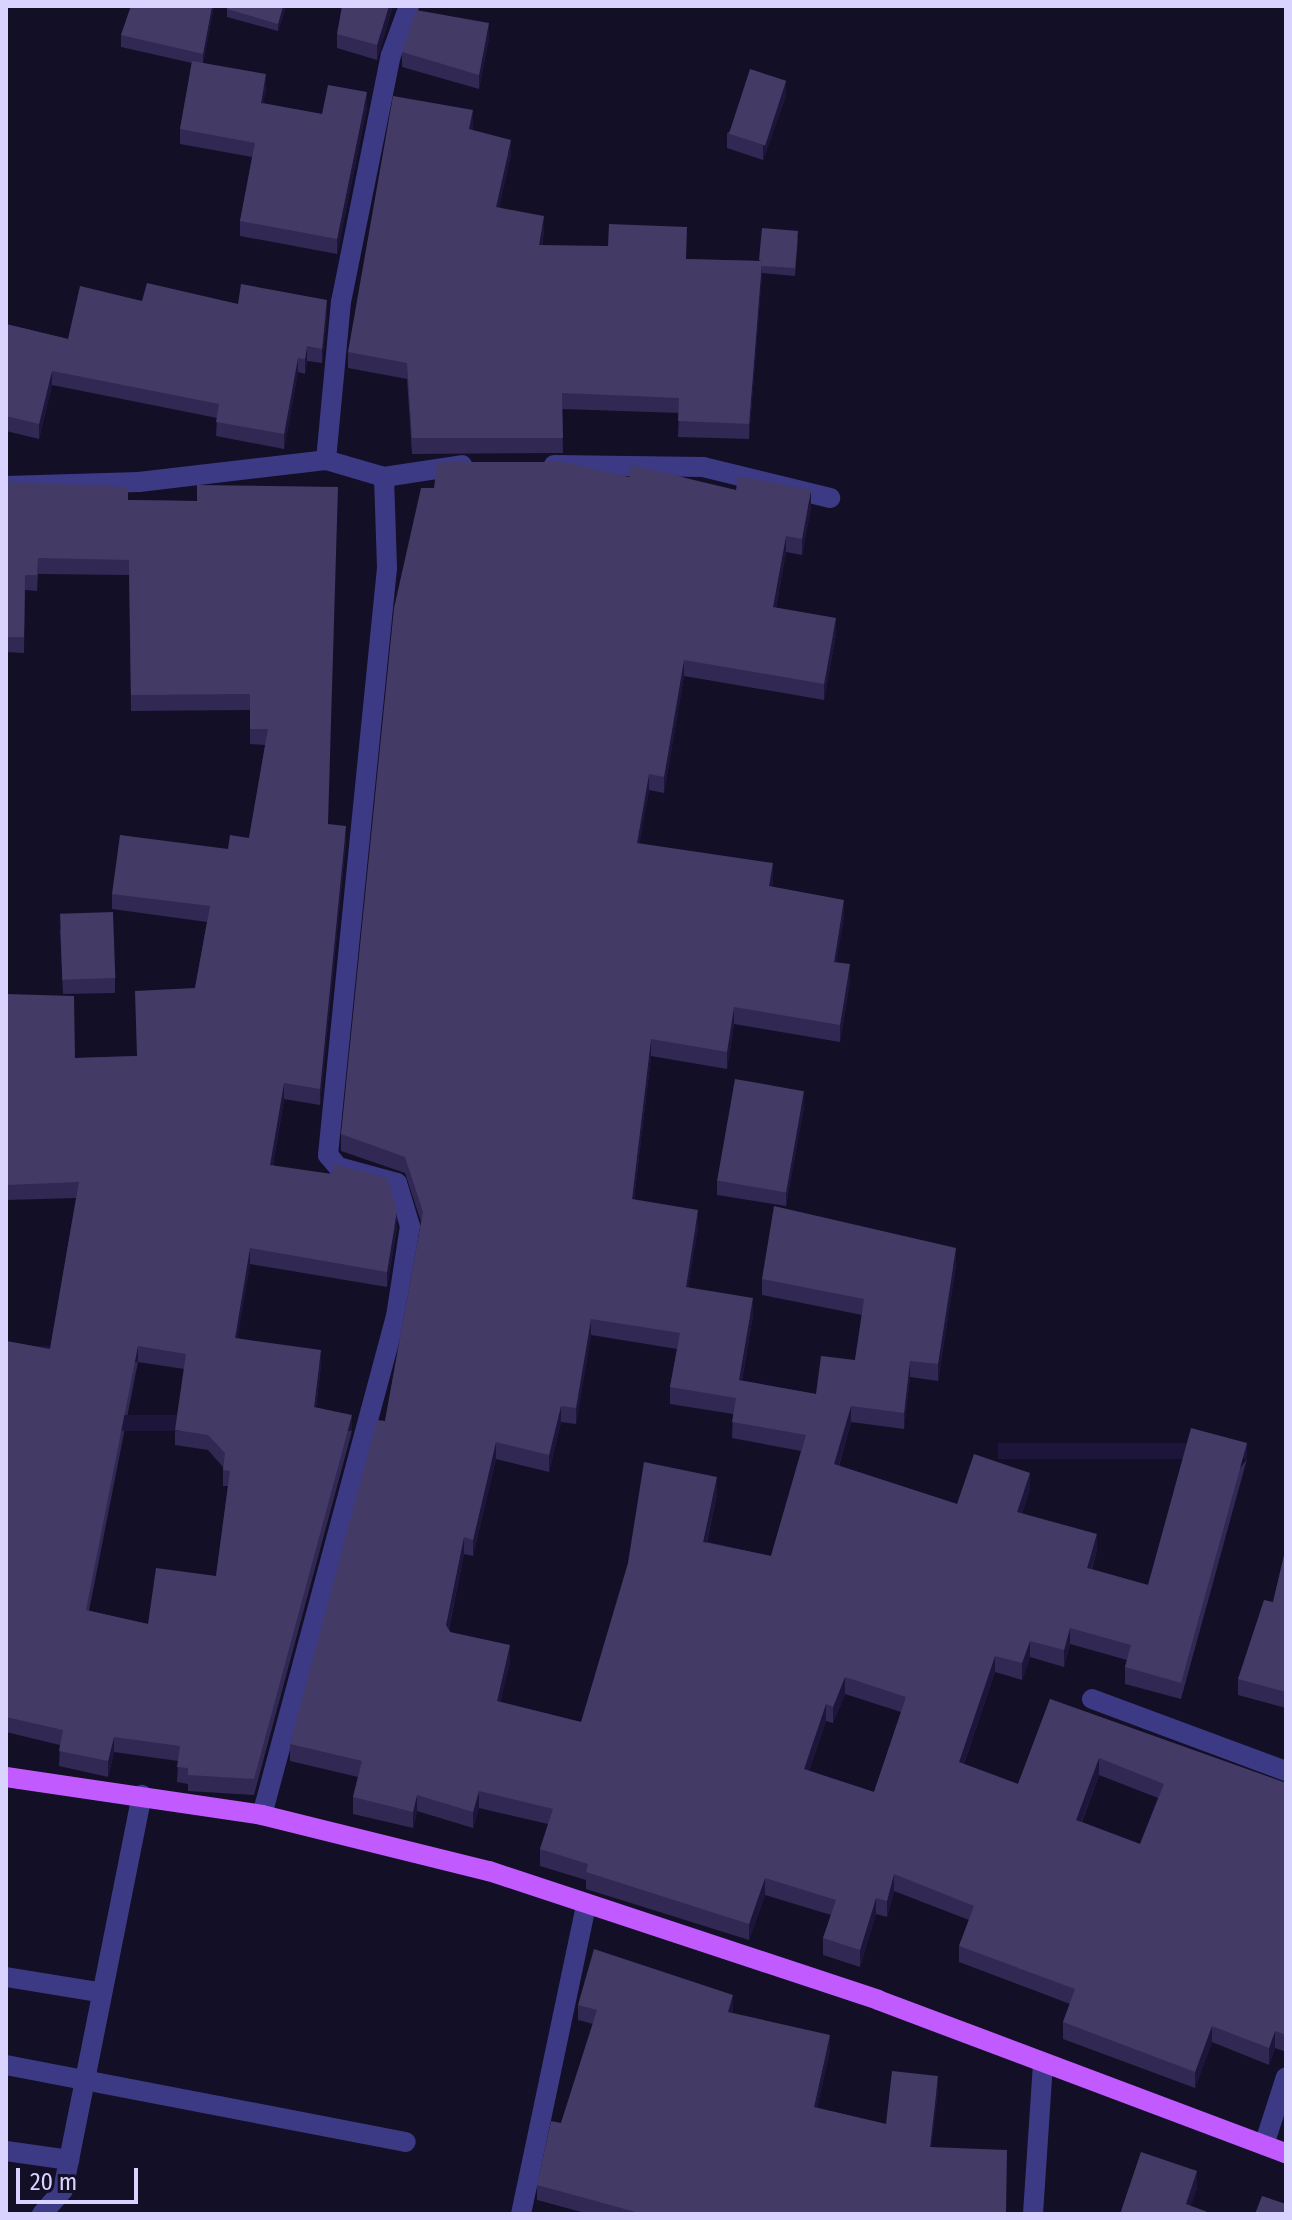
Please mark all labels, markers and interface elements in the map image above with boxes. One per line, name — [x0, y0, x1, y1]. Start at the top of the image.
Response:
scale bar — [20, 2152, 142, 2202]
text: 20 m — [30, 2168, 77, 2196]

